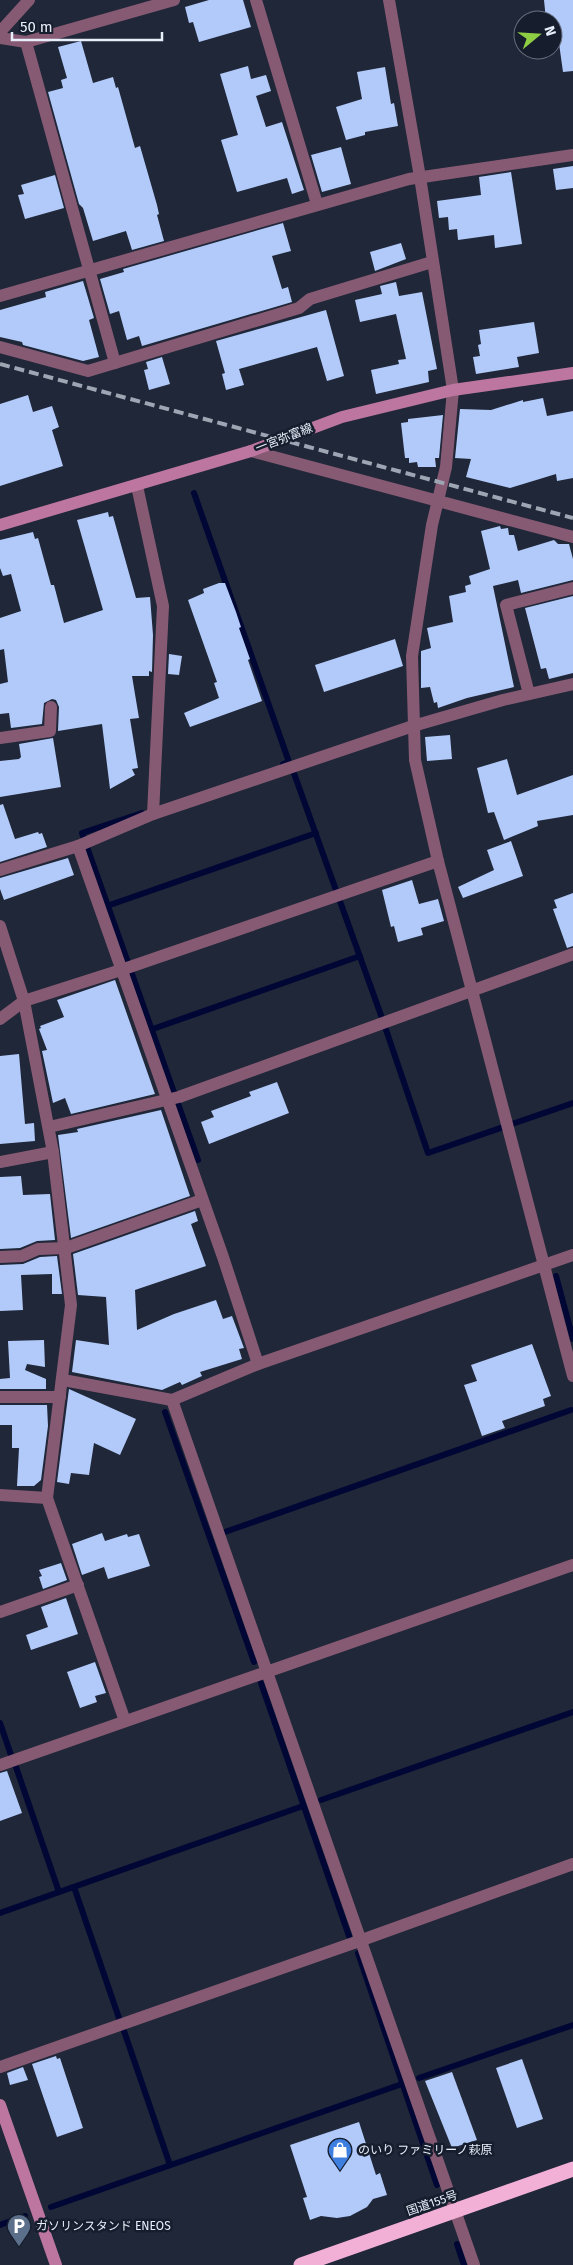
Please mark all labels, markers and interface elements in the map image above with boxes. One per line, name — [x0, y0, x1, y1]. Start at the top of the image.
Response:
scale bar — [12, 10, 162, 42]
north arrow — [513, 10, 563, 60]
text: 50 m — [20, 18, 53, 36]
text: N — [540, 24, 559, 38]
street label: 一宮弥富線 — [253, 421, 315, 455]
shop icon: のいり ファミリーノ萩原 — [327, 2137, 353, 2171]
place label: のいり ファミリーノ萩原 — [358, 2143, 492, 2157]
street label: 国道155号 — [405, 2188, 459, 2218]
parking icon: ガソリンスタンド ENEOS — [6, 2213, 32, 2247]
place label: ガソリンスタンド ENEOS — [36, 2219, 171, 2233]

